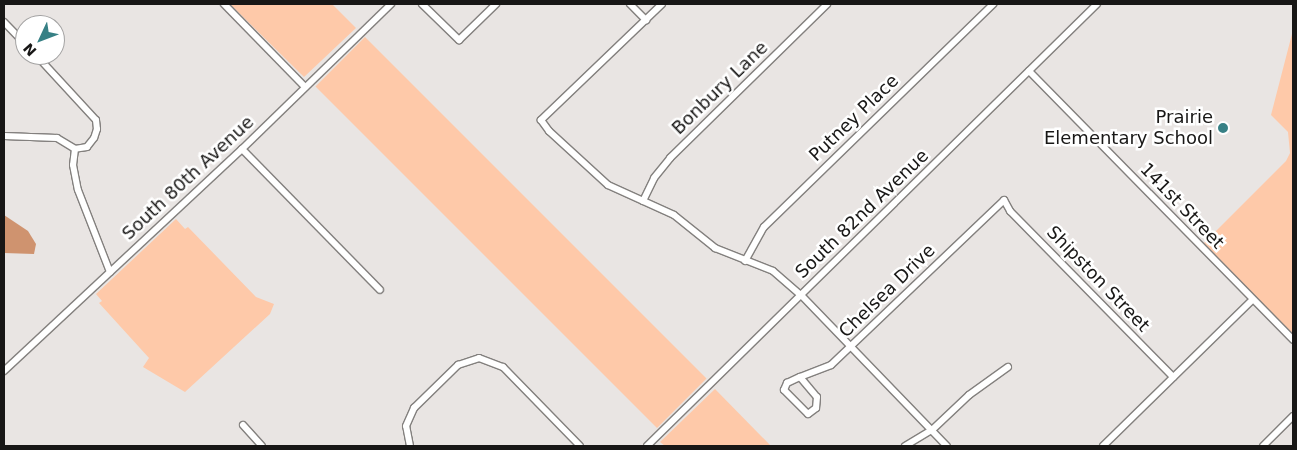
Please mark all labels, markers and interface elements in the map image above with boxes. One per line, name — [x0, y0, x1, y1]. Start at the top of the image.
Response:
north arrow — [15, 15, 65, 65]
street label: Bonbury Lane — [668, 37, 772, 139]
text: N — [20, 40, 40, 59]
street label: Putney Place — [805, 70, 903, 166]
place label: Prairie Elementary School — [1044, 107, 1213, 150]
street label: South 80th Avenue — [118, 111, 258, 245]
marker: Prairie Elementary School — [1217, 122, 1229, 134]
street label: South 82nd Avenue — [791, 145, 933, 283]
street label: 141st Street — [1136, 158, 1228, 254]
street label: Shipston Street — [1042, 222, 1154, 336]
street label: Chelsea Drive — [834, 240, 940, 342]

